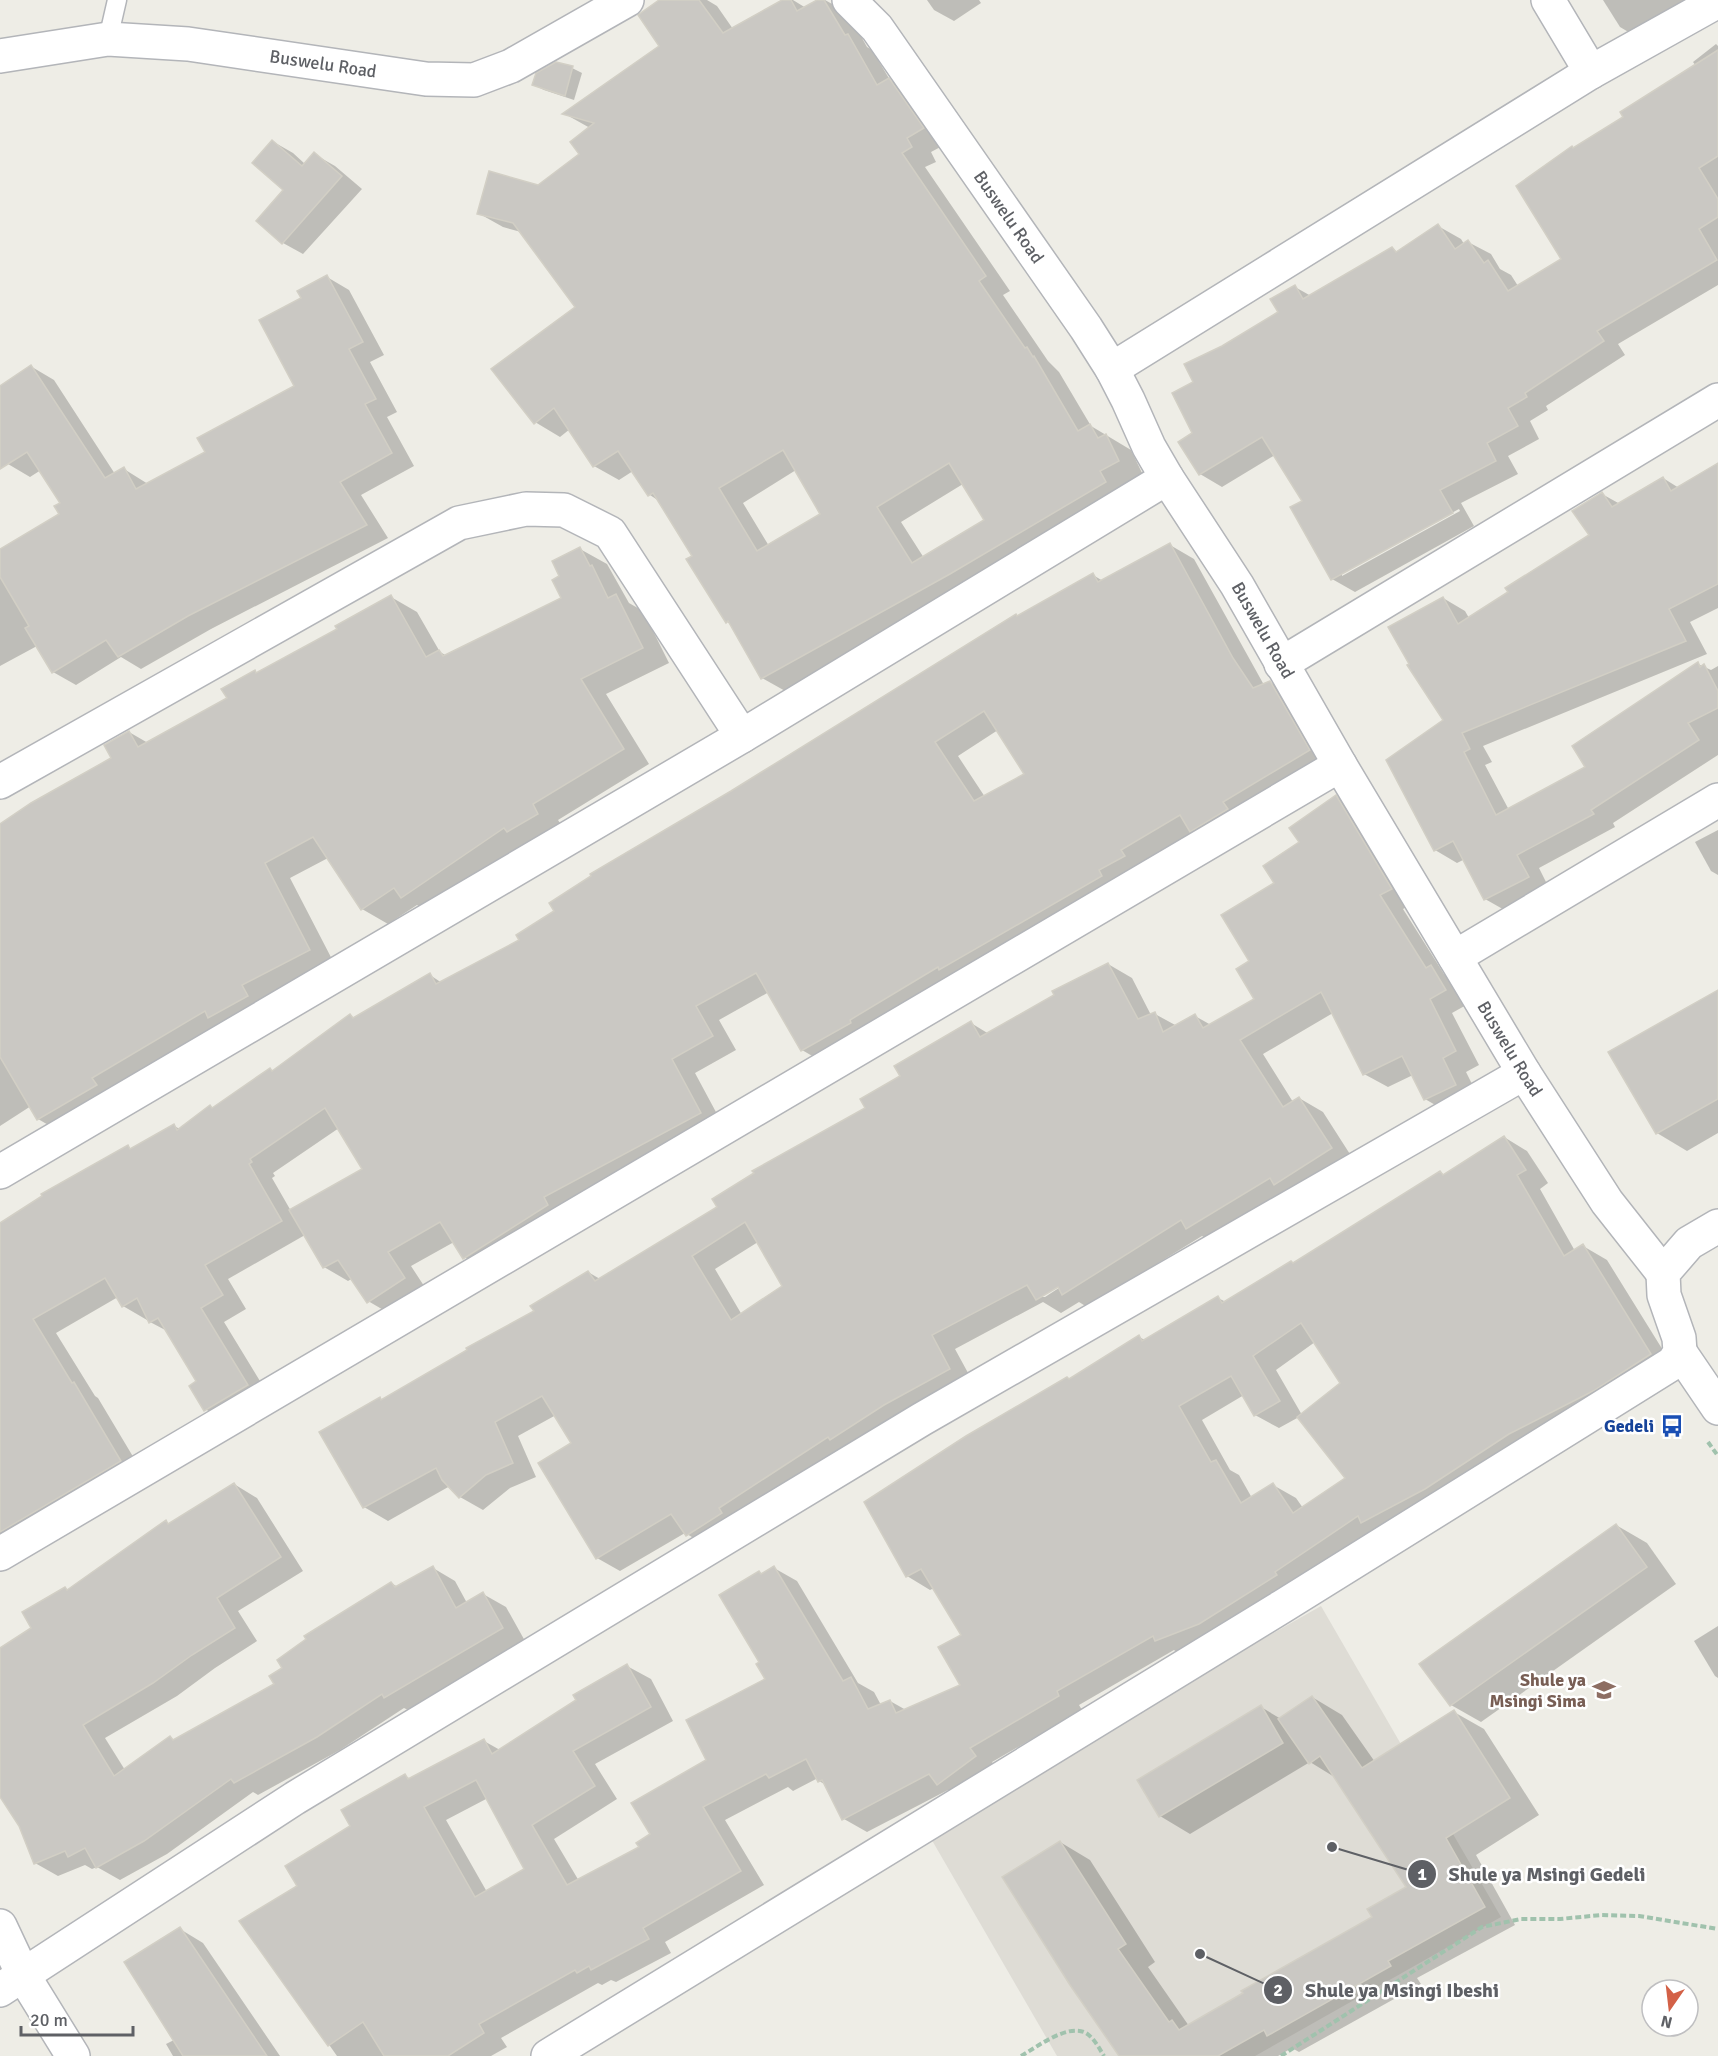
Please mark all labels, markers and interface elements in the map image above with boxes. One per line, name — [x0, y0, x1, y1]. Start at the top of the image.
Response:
street label: Buswelu Road — [268, 45, 378, 83]
street label: Buswelu Road — [969, 166, 1049, 268]
street label: Buswelu Road — [1227, 578, 1299, 683]
street label: Buswelu Road — [1473, 997, 1547, 1101]
bus stop icon: Gedeli — [1659, 1413, 1685, 1439]
place label: Gedeli — [1604, 1415, 1654, 1437]
place label: Shule ya Msingi Sima — [1490, 1669, 1586, 1712]
school or university icon: Shule ya Msingi Sima — [1591, 1677, 1617, 1703]
callout: Shule ya Msingi Gedeli — [1407, 1855, 1658, 1893]
text: Shule ya Msingi Gedeli — [1449, 1862, 1646, 1887]
text: 1 — [1417, 1863, 1427, 1885]
callout: Shule ya Msingi Ibeshi — [1263, 1971, 1511, 2009]
text: Shule ya Msingi Ibeshi — [1305, 1978, 1499, 2003]
north arrow — [1640, 1978, 1700, 2038]
text: 2 — [1273, 1979, 1283, 2001]
scale bar — [21, 1999, 134, 2037]
text: 20 m — [30, 2009, 68, 2031]
text: N — [1659, 2011, 1674, 2033]

